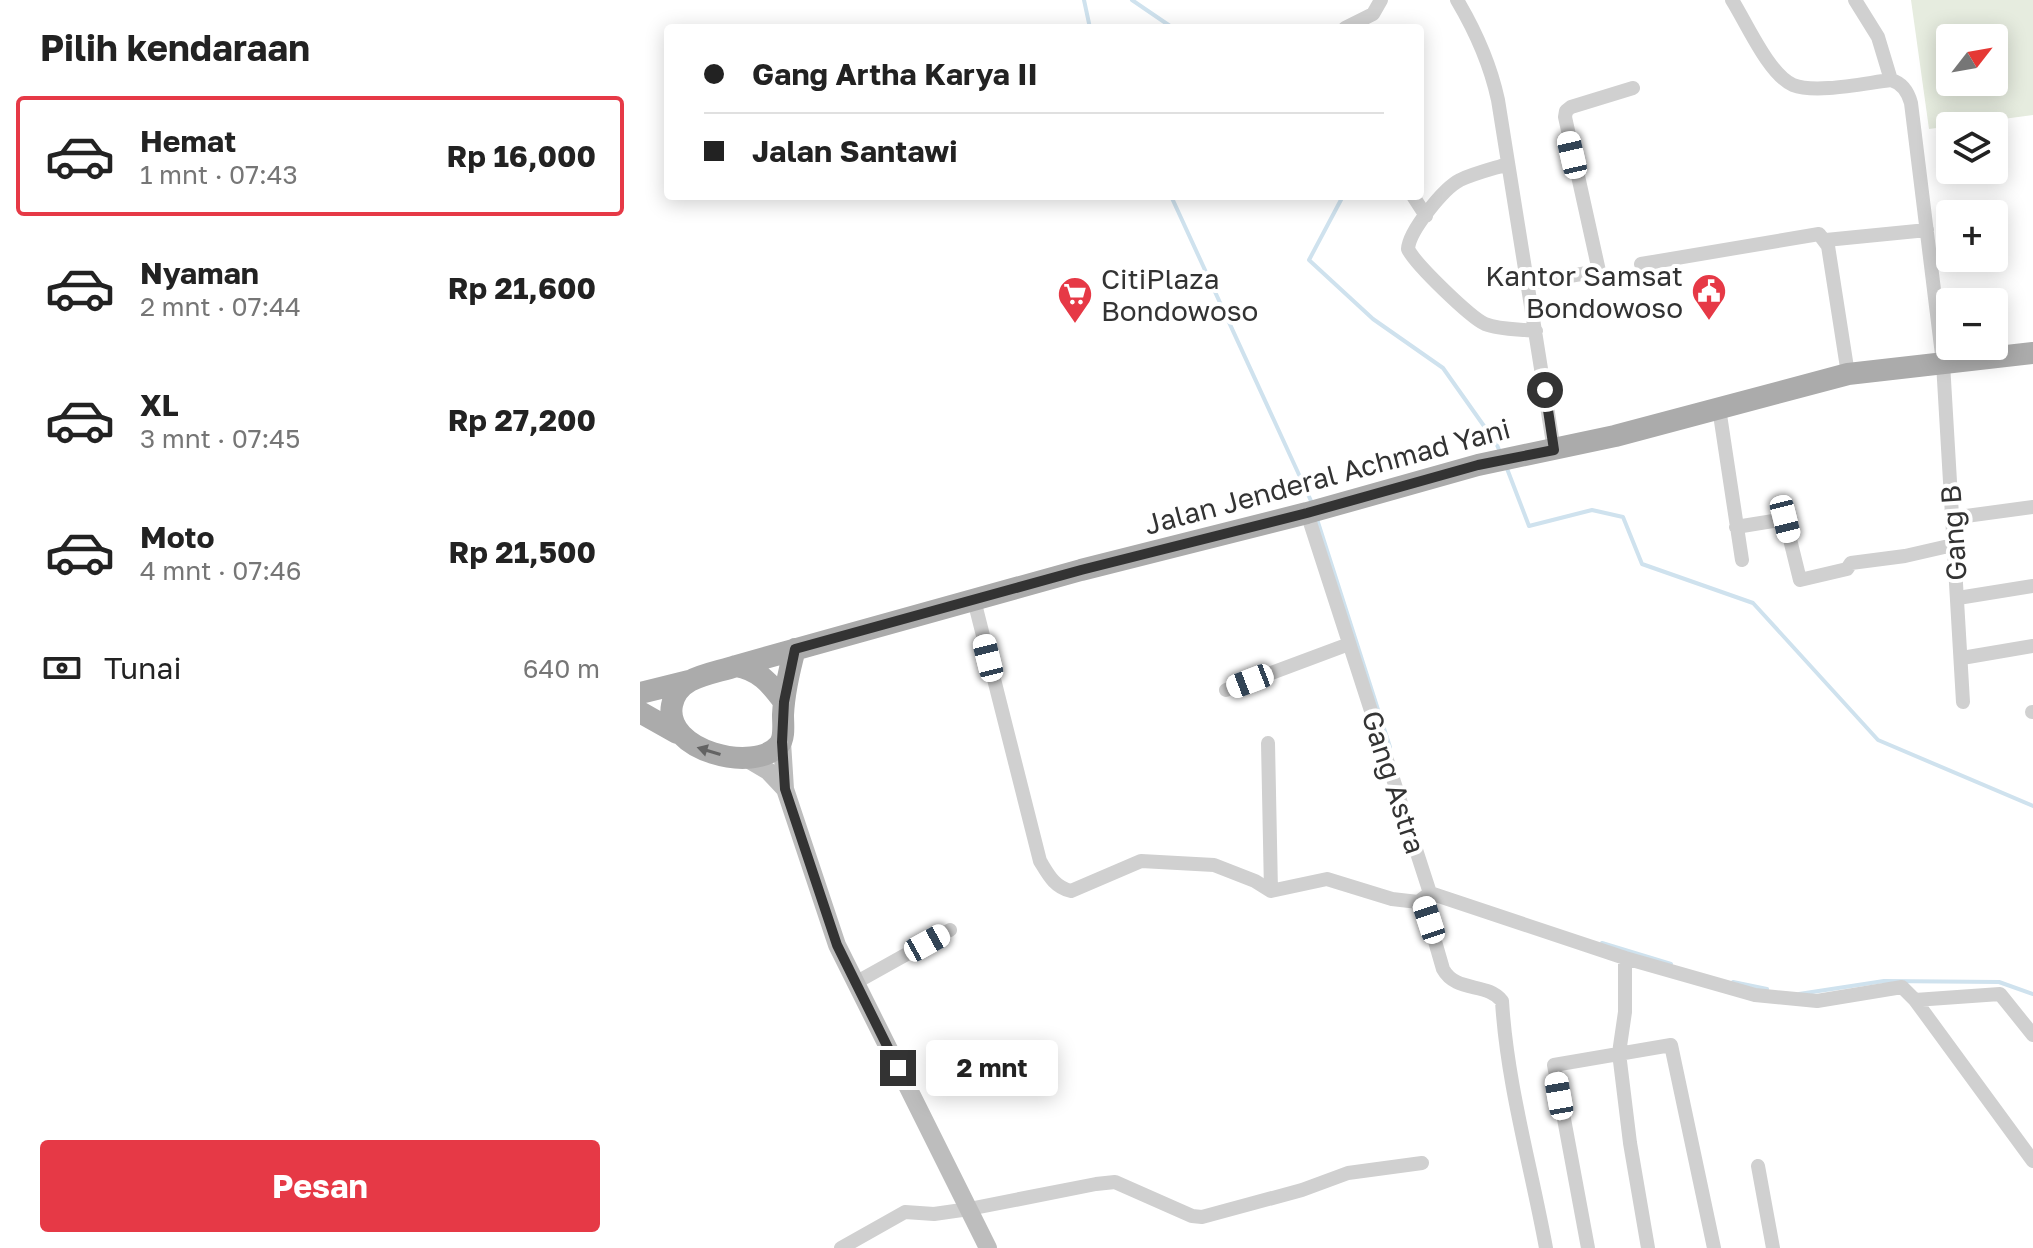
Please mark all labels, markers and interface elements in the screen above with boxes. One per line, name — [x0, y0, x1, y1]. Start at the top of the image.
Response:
north arrow — [1936, 24, 2008, 96]
map controls — [1936, 24, 2008, 360]
text: Pilih kendaraan — [40, 26, 310, 69]
text: Gang Artha Karya II — [752, 56, 1038, 92]
button: layers — [1936, 112, 2008, 184]
icon: car — [44, 120, 116, 192]
text: Hemat — [140, 123, 236, 159]
car — [1555, 129, 1589, 181]
text: Jalan Santawi — [752, 133, 957, 169]
text: Rp 16,000 — [447, 138, 596, 174]
text: 1 mnt · 07:43 — [140, 159, 298, 190]
button: + — [1936, 200, 2008, 272]
icon: car — [44, 252, 116, 324]
text: Nyaman — [140, 255, 259, 291]
place label: Kantor Samsat Bondowoso — [1485, 259, 1683, 324]
place label: CitiPlaza Bondowoso — [1101, 262, 1258, 327]
text: Rp 21,600 — [448, 270, 596, 306]
public building icon: Kantor Samsat Bondowoso — [1690, 272, 1728, 322]
supermarket icon: CitiPlaza Bondowoso — [1056, 275, 1094, 325]
button: − — [1936, 288, 2008, 360]
text: 2 mnt · 07:44 — [140, 291, 301, 322]
route start — [1527, 372, 1563, 408]
icon: car — [44, 384, 116, 456]
text: XL — [140, 387, 179, 423]
text: Rp 27,200 — [448, 402, 596, 438]
street label: Jalan Jenderal Achmad Yani — [1141, 411, 1513, 541]
text: 3 mnt · 07:45 — [140, 423, 300, 454]
street label: Gang B — [1933, 484, 1973, 582]
car — [1768, 493, 1802, 545]
icon: car — [44, 516, 116, 588]
text: Moto — [140, 519, 215, 555]
text: Rp 21,500 — [449, 534, 596, 570]
text: 4 mnt · 07:46 — [140, 555, 302, 586]
car — [971, 632, 1005, 684]
icon: cash — [40, 646, 84, 690]
text: Tunai — [104, 650, 182, 686]
text: 640 m — [523, 653, 600, 684]
car — [1223, 661, 1277, 701]
street label: Gang Astra — [1355, 706, 1433, 858]
one-way arrow — [697, 744, 721, 757]
car — [1410, 893, 1448, 947]
car — [900, 921, 954, 965]
callout: 2 mnt — [926, 1040, 1058, 1096]
route end — [880, 1050, 916, 1086]
text: 2 mnt — [956, 1052, 1028, 1083]
car — [1543, 1070, 1575, 1122]
button: Pesan — [40, 1140, 600, 1232]

